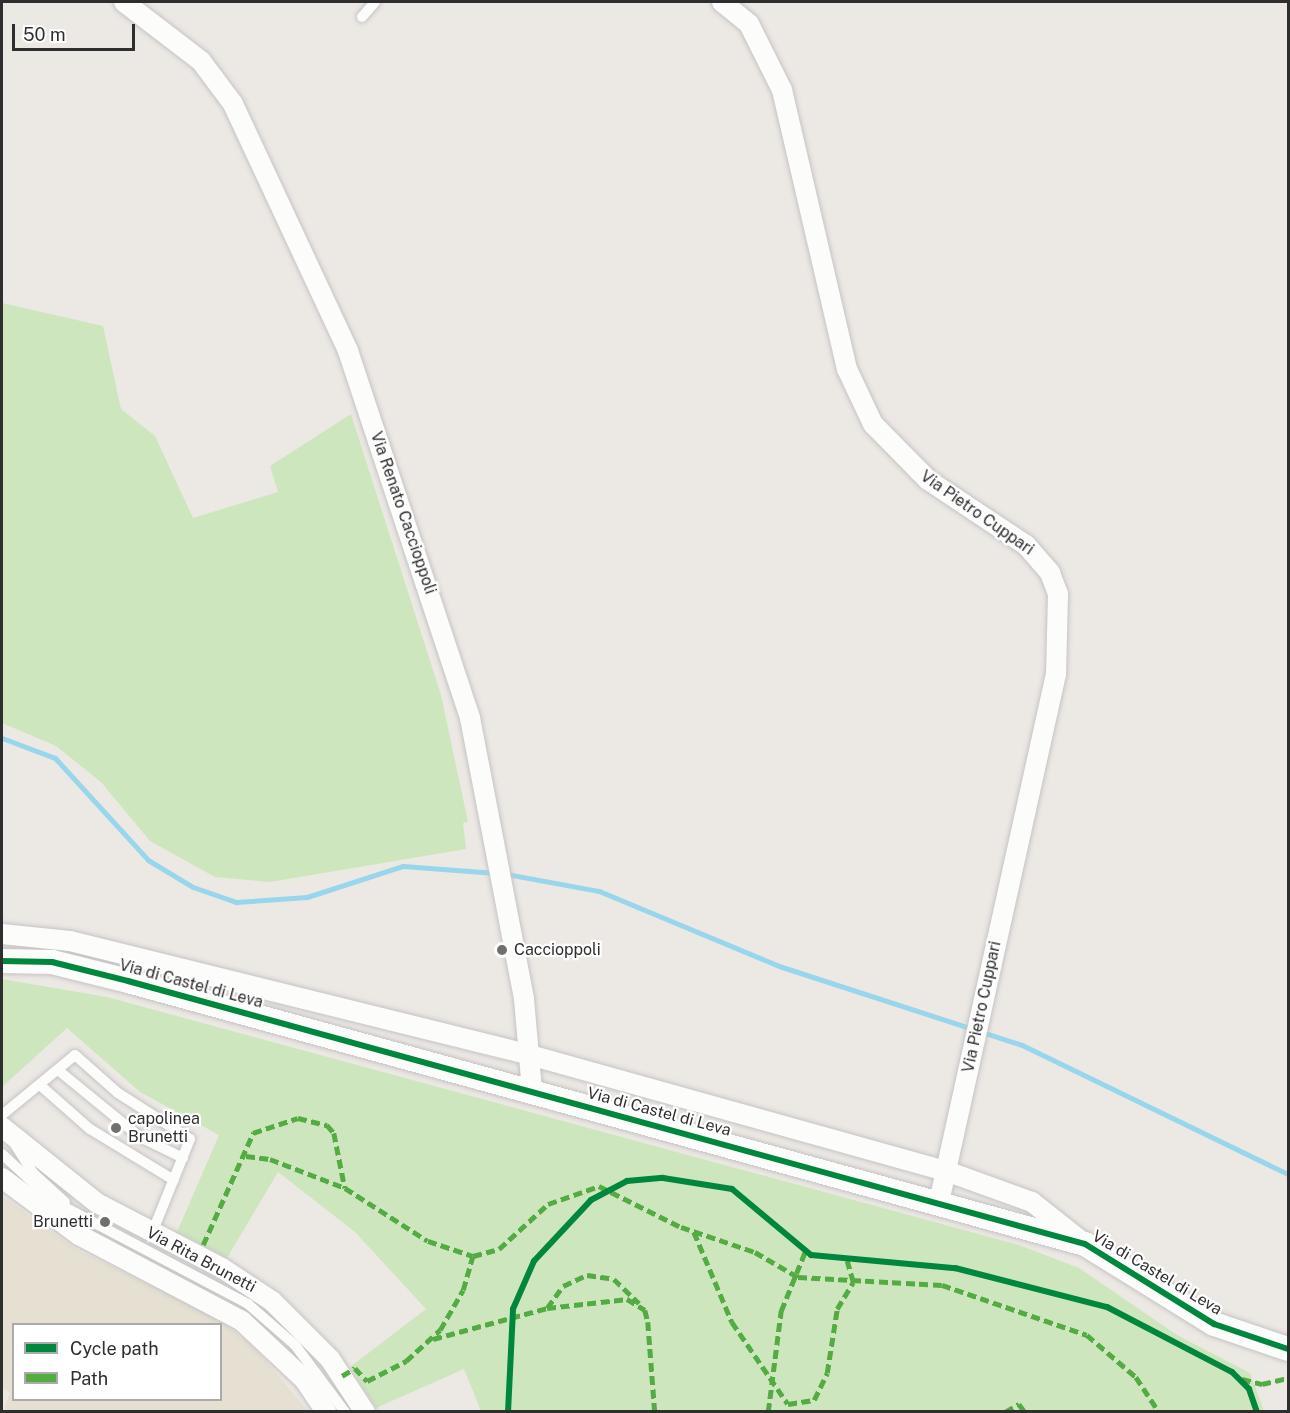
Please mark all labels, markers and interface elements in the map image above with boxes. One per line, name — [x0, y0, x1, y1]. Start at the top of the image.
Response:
scale bar — [15, 12, 138, 50]
text: 50 m — [23, 24, 66, 45]
street label: Via Renato Caccioppoli — [366, 429, 440, 597]
street label: Via Pietro Cuppari — [917, 467, 1037, 559]
street label: Via Pietro Cuppari — [959, 939, 1005, 1075]
place label: Caccioppoli — [514, 940, 601, 960]
marker: Caccioppoli — [495, 943, 509, 957]
street label: Via di Castel di Leva — [117, 956, 265, 1012]
street label: Via di Castel di Leva — [585, 1084, 733, 1140]
place label: capolinea Brunetti — [128, 1109, 200, 1147]
marker: capolinea Brunetti — [109, 1121, 123, 1135]
place label: Brunetti — [33, 1212, 93, 1232]
marker: Brunetti — [98, 1215, 112, 1229]
street label: Via Rita Brunetti — [143, 1223, 259, 1297]
street label: Via di Castel di Leva — [1088, 1227, 1226, 1319]
legend — [12, 1323, 222, 1401]
text: Cycle path — [70, 1338, 159, 1359]
text: Path — [70, 1368, 108, 1389]

